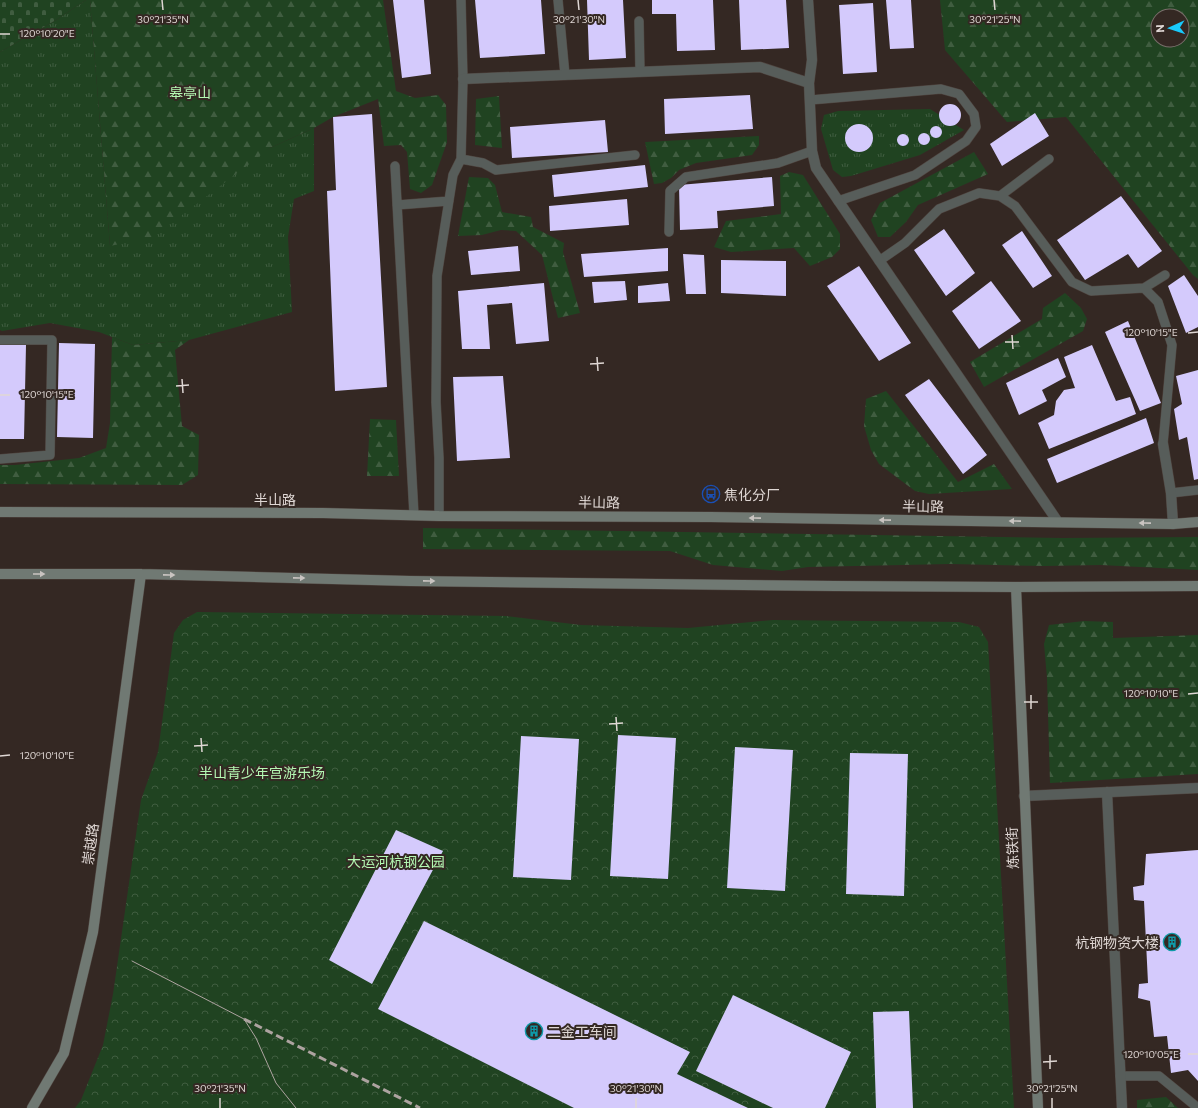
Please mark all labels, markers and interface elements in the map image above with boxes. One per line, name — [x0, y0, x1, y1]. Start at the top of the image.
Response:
north arrow — [1150, 8, 1190, 48]
text: 30°21'35"N — [137, 13, 189, 25]
text: 30°21'30"N — [553, 13, 605, 25]
text: 30°21'25"N — [969, 13, 1021, 25]
text: N — [1153, 24, 1166, 33]
text: 120°10'20"E — [19, 27, 75, 39]
park label: 皋亭山 — [169, 84, 211, 101]
text: 120°10'15"E — [1124, 326, 1178, 338]
text: 120°10'15"E — [20, 388, 74, 400]
bus stop icon: 焦化分厂 — [701, 484, 721, 504]
place label: 焦化分厂 — [724, 486, 780, 503]
street label: 半山路 — [254, 491, 296, 508]
street label: 半山路 — [578, 493, 620, 511]
street label: 半山路 — [902, 497, 944, 515]
one-way arrow — [748, 515, 761, 521]
one-way arrow — [878, 517, 891, 523]
one-way arrow — [1008, 518, 1021, 524]
one-way arrow — [1139, 520, 1151, 527]
one-way arrow — [33, 571, 46, 577]
one-way arrow — [163, 572, 176, 578]
one-way arrow — [293, 575, 305, 582]
one-way arrow — [423, 578, 435, 585]
text: 120°10'10"E — [1124, 687, 1178, 699]
text: 120°10'10"E — [20, 749, 74, 761]
park label: 半山青少年宫游乐场 — [199, 764, 325, 781]
street label: 崇越路 — [79, 822, 101, 866]
street label: 炼铁街 — [1003, 827, 1021, 869]
park label: 大运河杭钢公园 — [347, 853, 445, 870]
building icon: 杭钢物资大楼 — [1162, 932, 1182, 952]
place label: 杭钢物资大楼 — [1075, 934, 1159, 951]
building icon: 二金工车间 — [524, 1021, 544, 1041]
place label: 二金工车间 — [547, 1023, 617, 1040]
text: 120°10'05"E — [1123, 1048, 1179, 1060]
text: 30°21'35"N — [194, 1082, 246, 1094]
text: 30°21'30"N — [610, 1082, 662, 1094]
text: 30°21'25"N — [1026, 1082, 1078, 1094]

